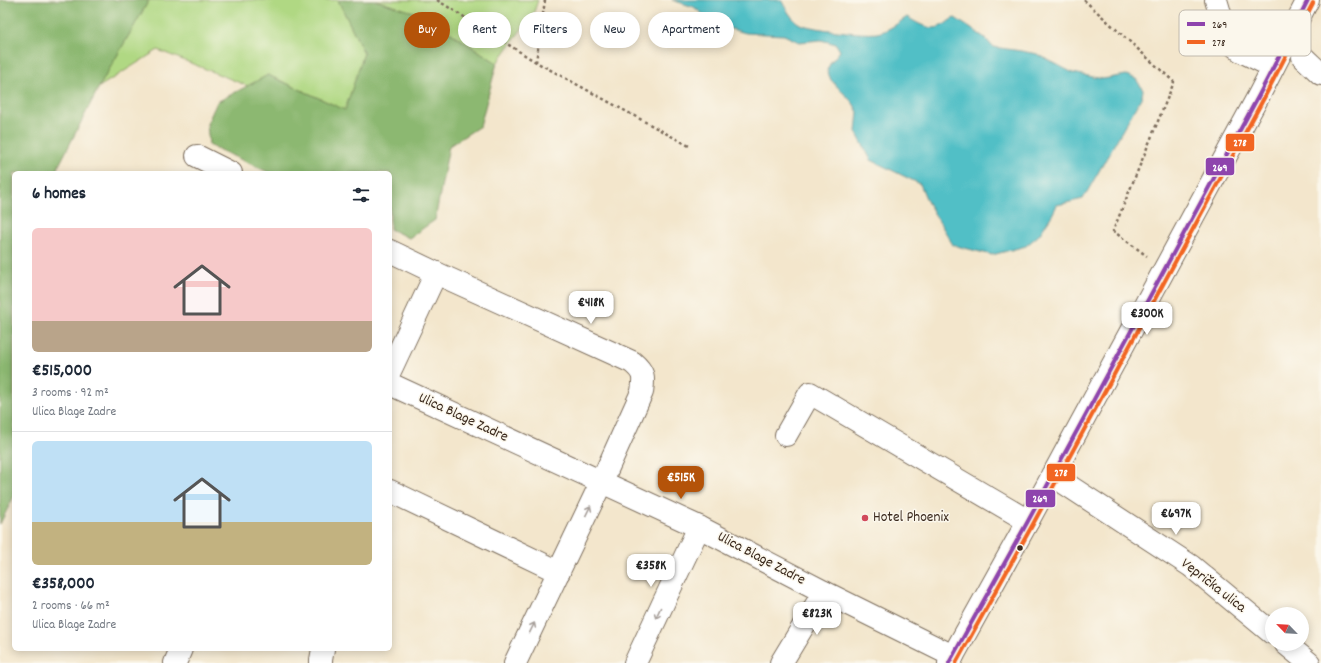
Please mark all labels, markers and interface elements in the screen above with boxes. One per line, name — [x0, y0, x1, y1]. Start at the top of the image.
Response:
legend — [1179, 10, 1311, 56]
chip: Buy — [404, 12, 450, 48]
chip: Rent — [458, 12, 511, 48]
chip: Filters — [519, 12, 582, 48]
chip: New — [590, 12, 640, 48]
chip: Apartment — [648, 12, 734, 48]
text: 269 — [1212, 18, 1227, 34]
text: 278 — [1212, 36, 1225, 52]
line badge: 278 — [1225, 133, 1255, 152]
text: 278 — [1233, 136, 1247, 152]
line badge: 269 — [1205, 157, 1235, 176]
text: 269 — [1212, 161, 1228, 177]
text: 6 homes — [32, 183, 86, 207]
icon: filters — [350, 184, 372, 206]
icon: home — [166, 254, 238, 326]
pin: €418K — [563, 291, 619, 325]
text: €418K — [578, 294, 604, 313]
pin: €300K — [1119, 302, 1175, 336]
text: €300K — [1130, 305, 1164, 324]
text: €515,000 — [32, 360, 92, 384]
text: 3 rooms · 92 m² — [32, 384, 109, 403]
street label: Ulica Blage Zadre — [414, 387, 512, 449]
text: Ulica Blage Zadre — [32, 403, 116, 422]
line badge: 278 — [1046, 463, 1076, 482]
pin: €515K — [653, 466, 709, 500]
text: 278 — [1054, 466, 1068, 482]
icon: home — [166, 467, 238, 539]
text: €515K — [667, 469, 695, 488]
line badge: 269 — [1025, 489, 1056, 508]
text: 269 — [1032, 492, 1048, 508]
pin: €697K — [1148, 502, 1204, 536]
one-way arrow — [585, 505, 592, 517]
text: €697K — [1161, 505, 1191, 524]
place label: Hotel Phoenix — [873, 507, 949, 529]
marker: Hotel Phoenix — [860, 513, 870, 523]
street label: Ulica Blage Zadre — [713, 526, 809, 592]
unlabelled marker — [1015, 543, 1025, 553]
street label: Veprička ulica — [1176, 553, 1251, 619]
pin: €358K — [623, 554, 679, 588]
text: €358K — [636, 557, 666, 576]
text: €358,000 — [32, 573, 95, 597]
text: 2 rooms · 66 m² — [32, 597, 110, 616]
pin: €823K — [789, 602, 845, 636]
text: €823K — [802, 605, 832, 624]
one-way arrow — [654, 606, 661, 618]
north arrow — [1265, 607, 1309, 651]
map controls — [1265, 607, 1309, 651]
text: Ulica Blage Zadre — [32, 616, 116, 635]
one-way arrow — [529, 622, 536, 634]

